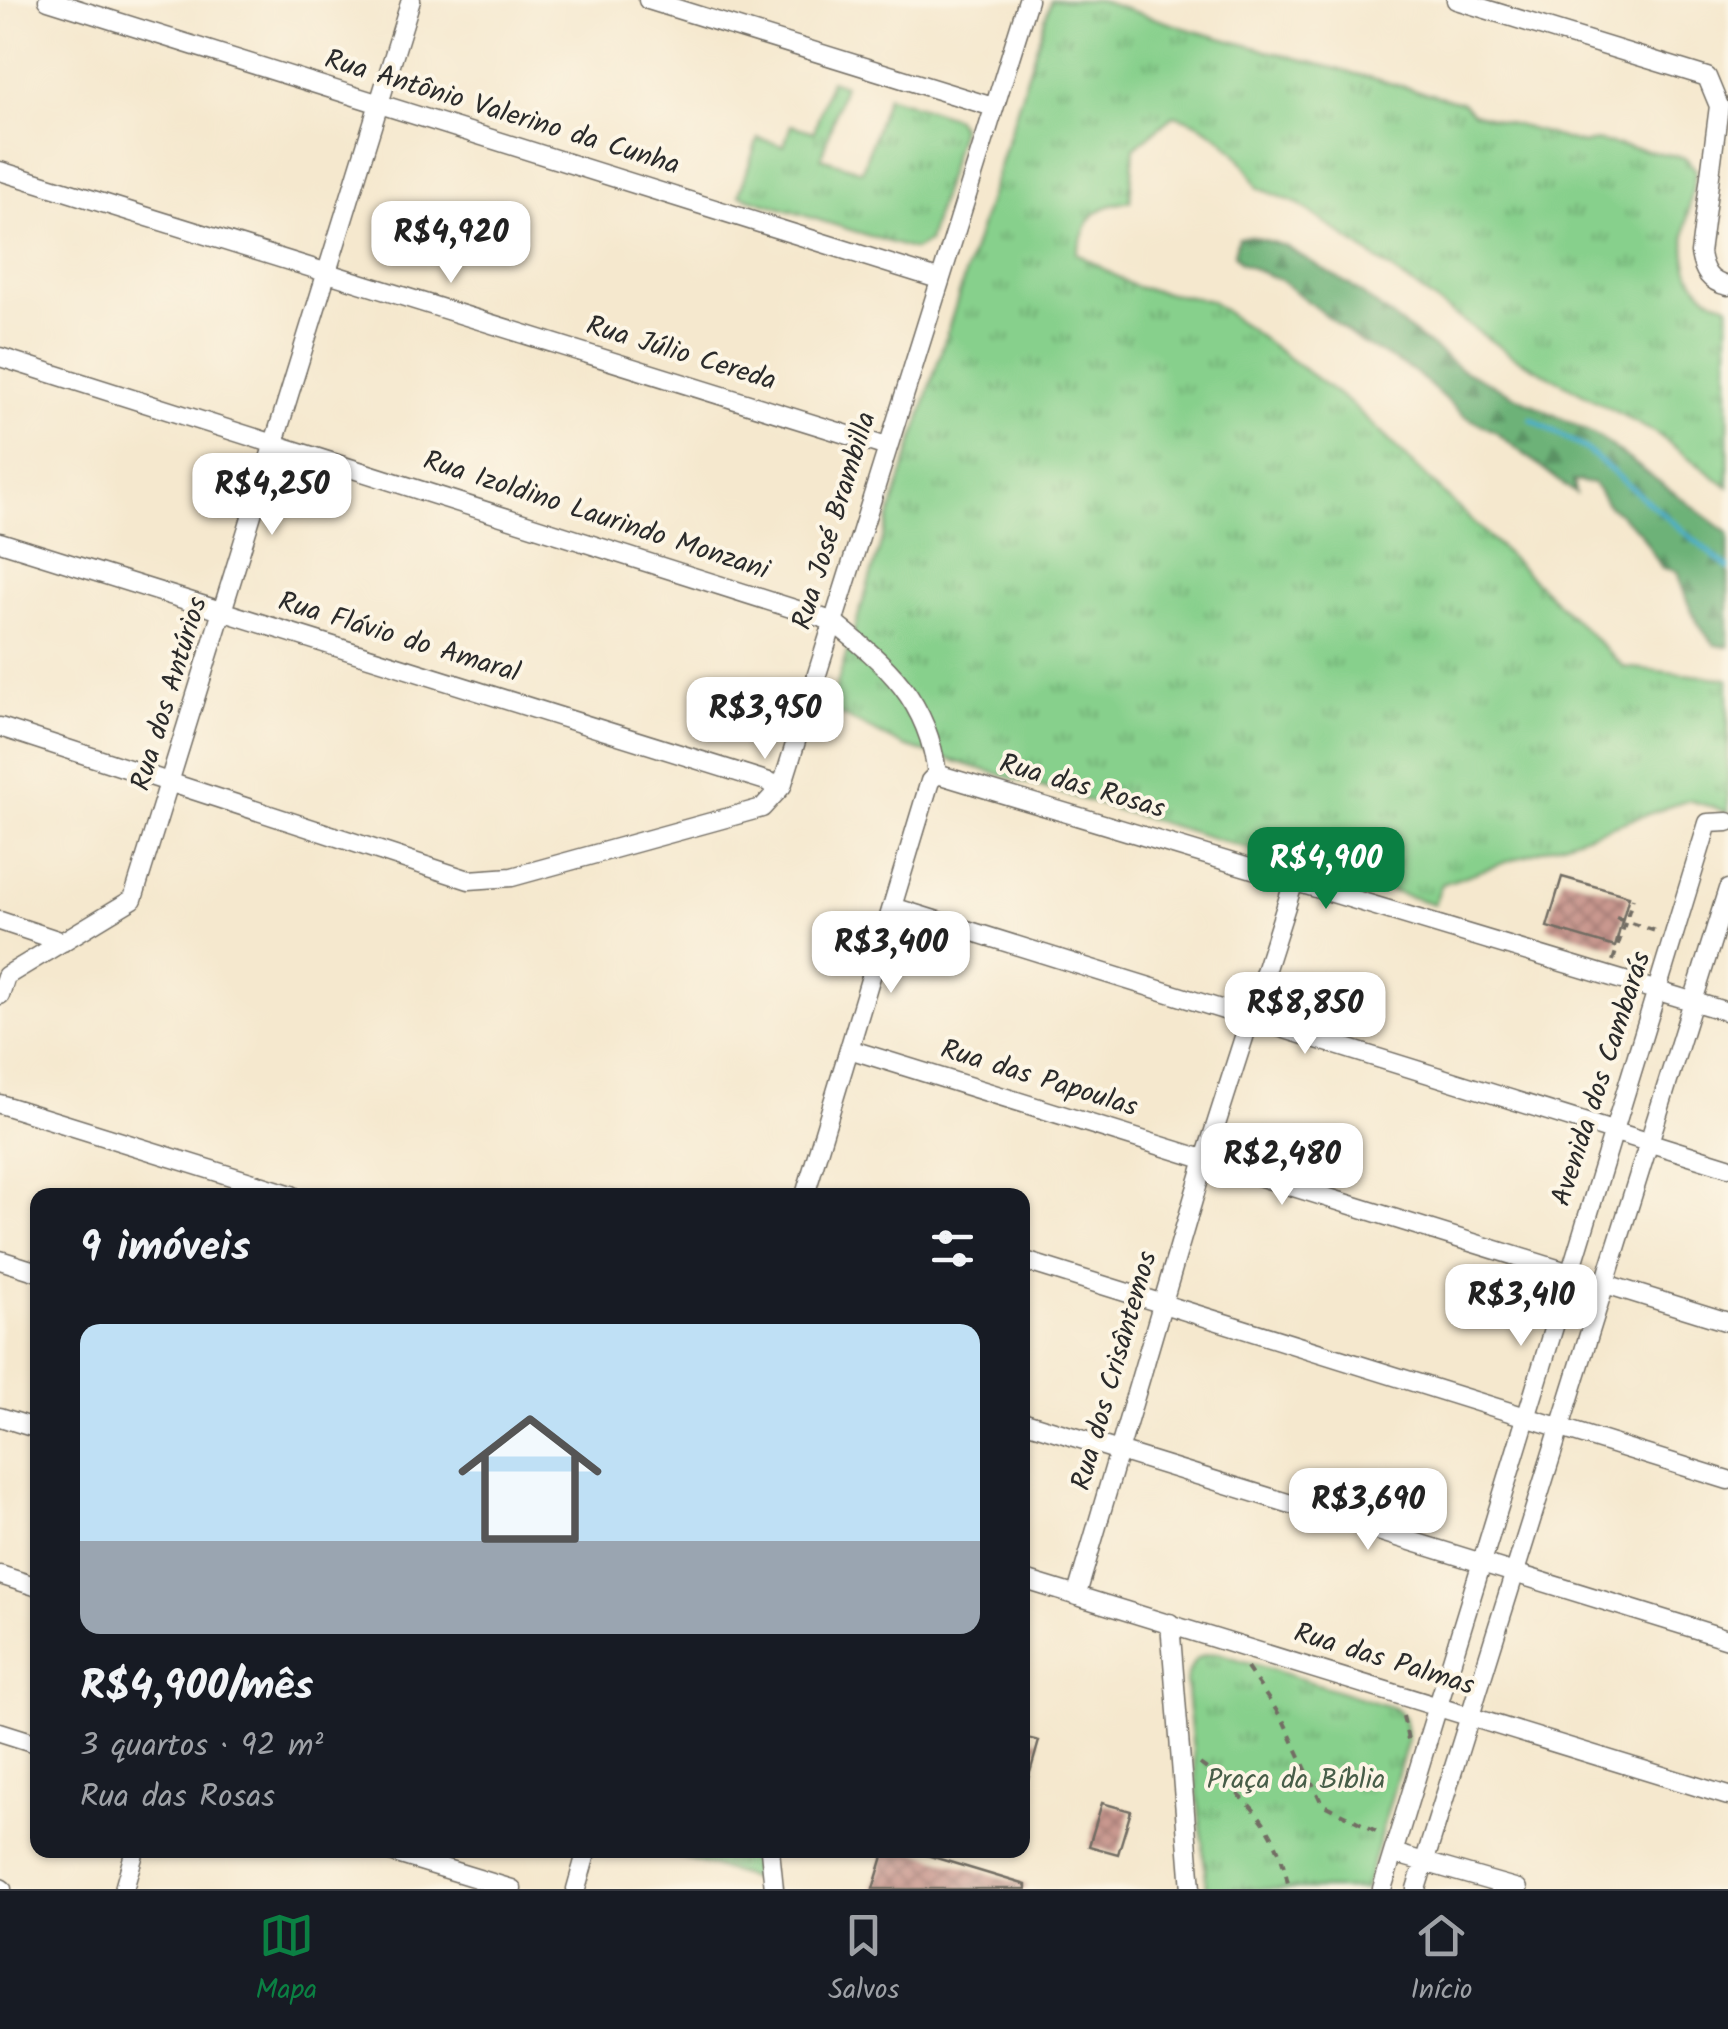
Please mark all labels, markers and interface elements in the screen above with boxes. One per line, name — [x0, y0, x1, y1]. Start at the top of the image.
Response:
street label: Rua Antônio Valerino da Cunha — [319, 38, 685, 188]
pin: R$4,920 — [359, 201, 543, 286]
text: R$4,920 — [393, 208, 509, 259]
street label: Rua Júlio Cereda — [580, 304, 782, 404]
street label: Rua José Brambilla — [780, 406, 890, 636]
street label: Rua Izoldino Laurindo Monzani — [417, 439, 776, 594]
pin: R$4,250 — [180, 453, 364, 538]
text: R$4,250 — [214, 460, 330, 511]
street label: Rua Flávio do Amaral — [272, 580, 526, 696]
street label: Rua dos Antúrios — [119, 591, 221, 797]
pin: R$3,950 — [673, 677, 857, 762]
text: R$3,950 — [709, 684, 821, 735]
street label: Rua das Rosas — [994, 742, 1170, 832]
pin: R$4,900 — [1234, 827, 1418, 912]
text: R$4,900 — [1269, 834, 1383, 885]
pin: R$3,400 — [799, 911, 983, 996]
text: R$3,400 — [834, 918, 948, 969]
street label: Avenida dos Cambarás — [1540, 946, 1664, 1212]
pin: R$8,850 — [1213, 972, 1397, 1057]
text: R$8,850 — [1247, 979, 1363, 1030]
street label: Rua das Papoulas — [935, 1028, 1143, 1130]
pin: R$2,480 — [1190, 1123, 1374, 1208]
text: R$2,480 — [1223, 1130, 1341, 1181]
text: 9 imóveis — [80, 1215, 250, 1282]
icon: filters — [925, 1221, 980, 1276]
street label: Rua dos Crisântemos — [1059, 1246, 1171, 1496]
pin: R$3,410 — [1429, 1264, 1613, 1349]
text: R$3,410 — [1467, 1271, 1575, 1322]
icon: home — [440, 1389, 620, 1569]
pin: R$3,690 — [1276, 1468, 1460, 1553]
text: R$3,690 — [1311, 1475, 1425, 1526]
street label: Rua das Palmas — [1288, 1611, 1480, 1709]
text: R$4,900/mês — [80, 1654, 313, 1721]
text: 3 quartos · 92 m² — [80, 1721, 323, 1772]
park label: Praça da Bíblia — [1207, 1758, 1385, 1803]
text: Rua das Rosas — [80, 1772, 275, 1823]
tab: Mapa — [255, 1908, 317, 2013]
tab: Salvos — [828, 1908, 899, 2013]
tab: Início — [1410, 1908, 1473, 2013]

